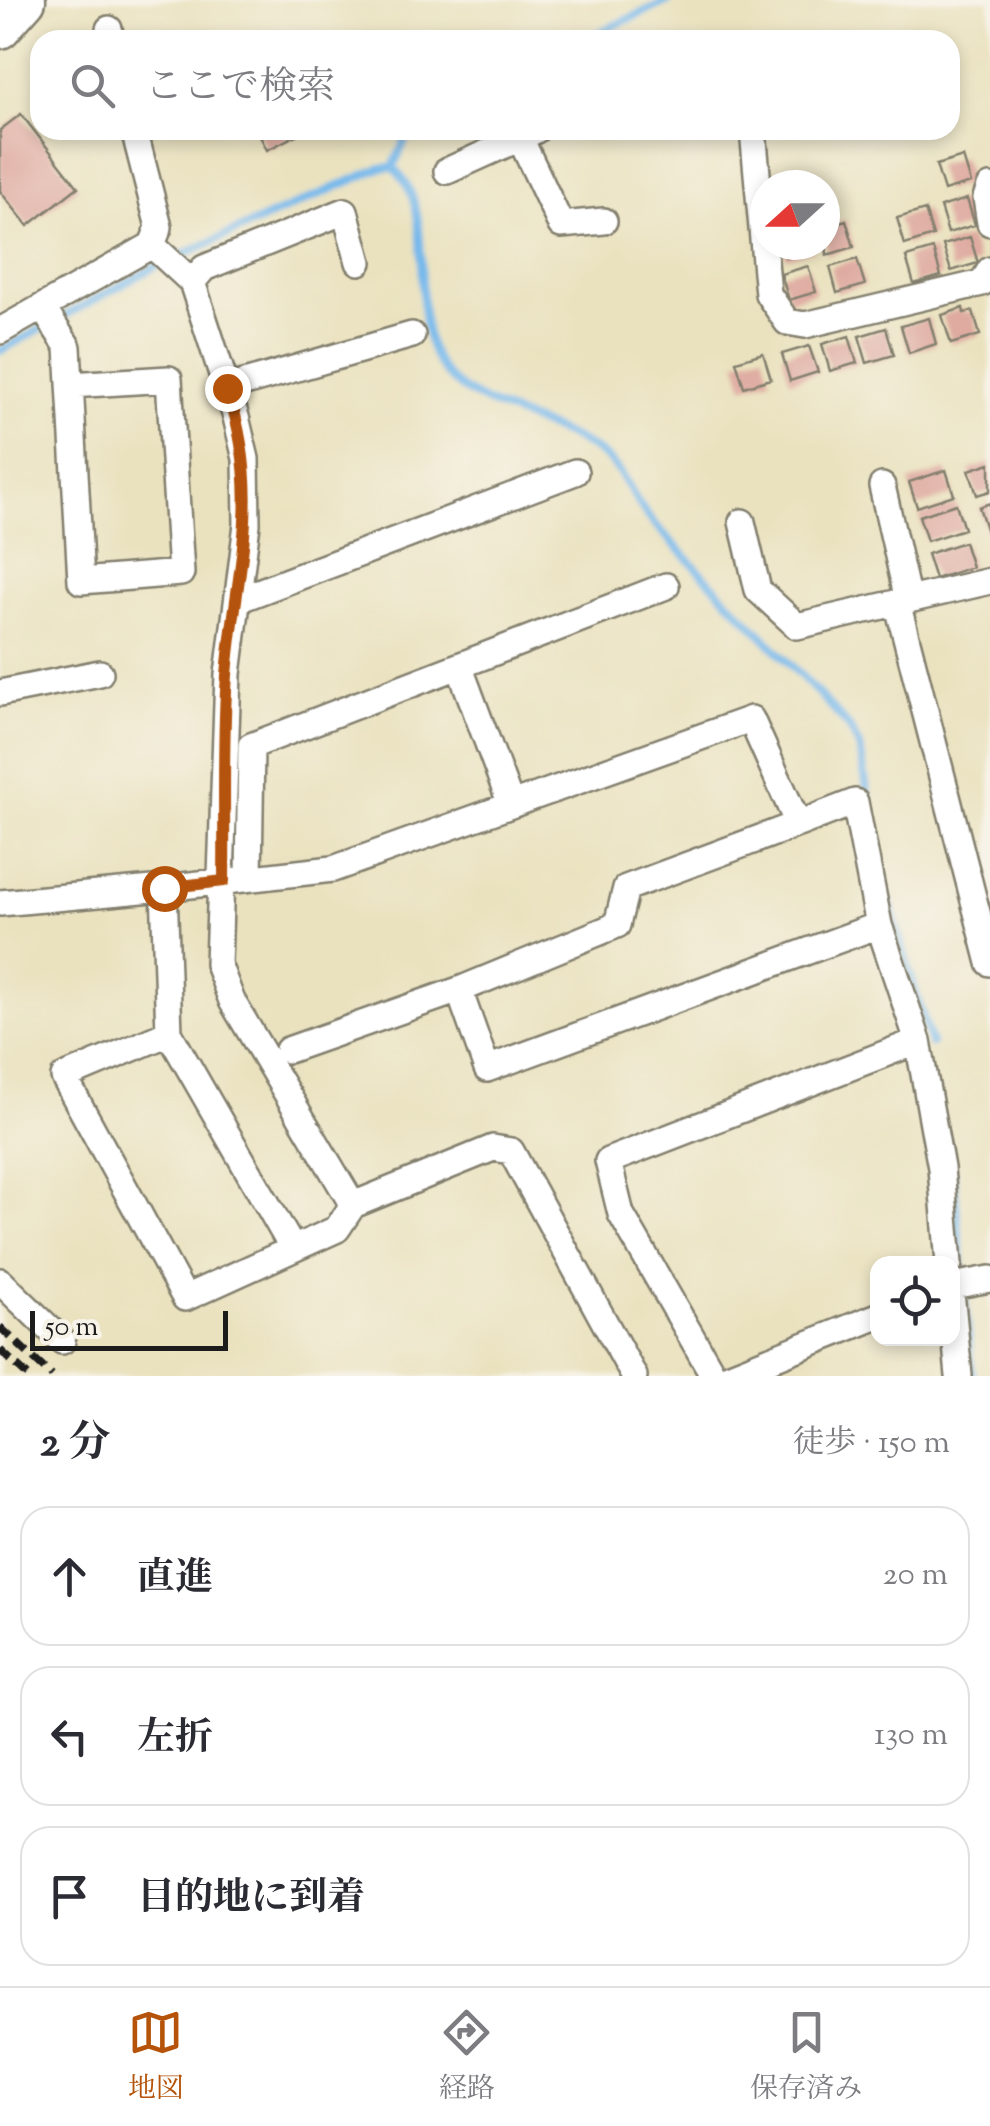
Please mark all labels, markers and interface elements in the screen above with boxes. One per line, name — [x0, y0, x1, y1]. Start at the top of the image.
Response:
search box — [30, 30, 960, 140]
icon: search — [65, 58, 120, 113]
text: ここで検索 — [145, 62, 335, 116]
north arrow — [750, 170, 840, 260]
route end — [205, 366, 251, 412]
route start — [142, 866, 188, 912]
map controls — [870, 1256, 960, 1346]
button: locate — [870, 1256, 960, 1346]
scale bar — [30, 1306, 228, 1350]
text: 50 m — [45, 1308, 99, 1348]
text: 2 分 — [40, 1415, 111, 1475]
text: 徒歩 · 150 m — [792, 1421, 950, 1467]
icon: ahead — [42, 1549, 97, 1604]
text: 直進 — [137, 1553, 213, 1607]
text: 20 m — [883, 1553, 948, 1599]
icon: left — [42, 1709, 97, 1764]
text: 左折 — [137, 1713, 213, 1767]
text: 130 m — [874, 1713, 948, 1759]
icon: arrive — [42, 1869, 97, 1924]
text: 目的地に到着 — [137, 1873, 365, 1927]
tab: 地図 — [128, 2005, 184, 2110]
tab: 経路 — [439, 2005, 495, 2110]
tab: 保存済み — [750, 2005, 862, 2110]

